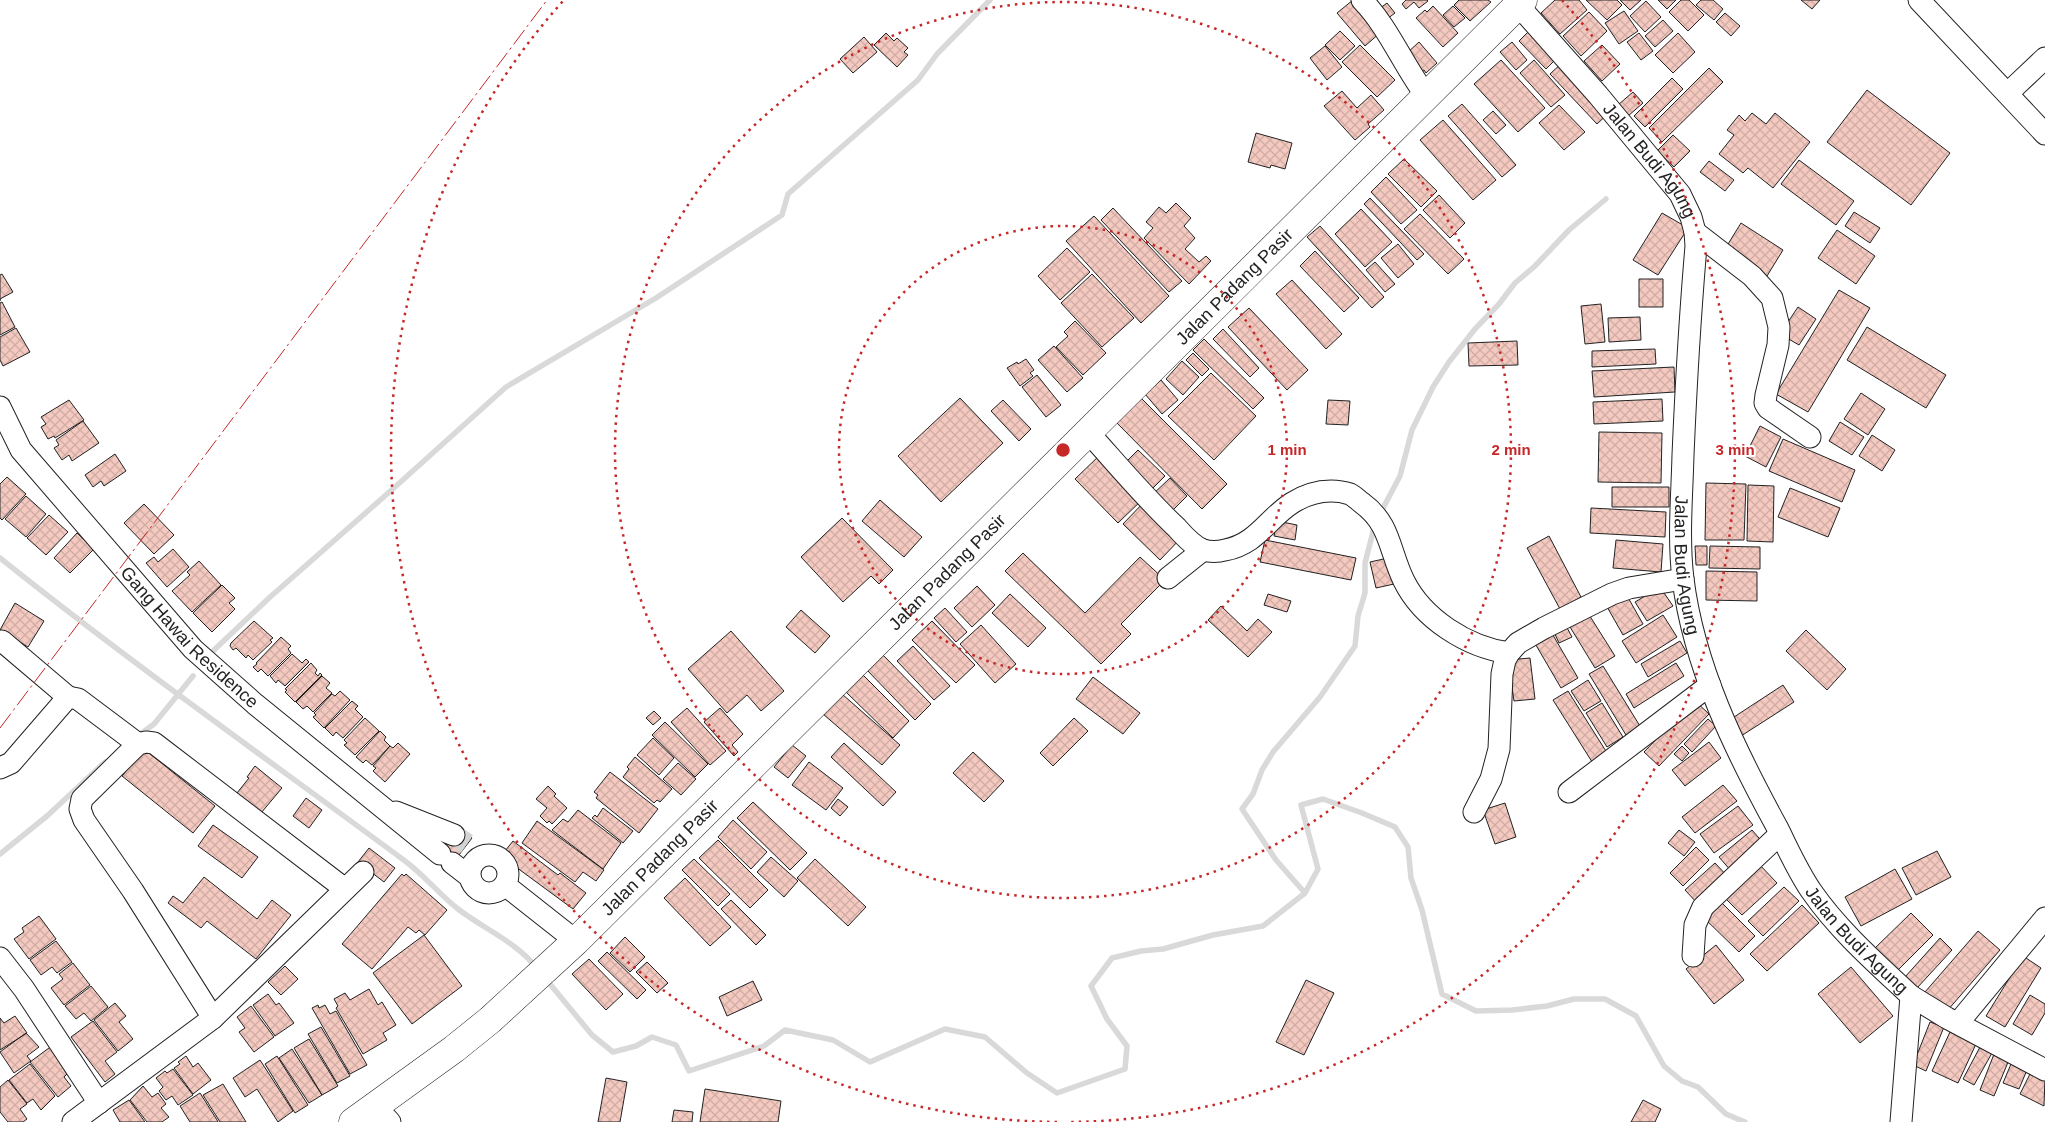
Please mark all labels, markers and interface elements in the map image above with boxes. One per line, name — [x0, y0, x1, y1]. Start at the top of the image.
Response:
street label: Jalan Budi Agung — [1599, 99, 1700, 221]
street label: Jalan Padang Pasir — [1172, 224, 1297, 349]
centre of rings — [1054, 441, 1072, 459]
text: 1 min — [1267, 441, 1307, 458]
text: 2 min — [1491, 441, 1531, 458]
text: 3 min — [1715, 441, 1755, 458]
street label: Jalan Budi Agung — [1671, 495, 1703, 637]
street label: Jalan Padang Pasir — [885, 510, 1010, 634]
street label: Gang Hawai Residence — [116, 563, 262, 712]
street label: Jalan Padang Pasir — [598, 795, 722, 920]
street label: Jalan Budi Agung — [1801, 883, 1912, 998]

